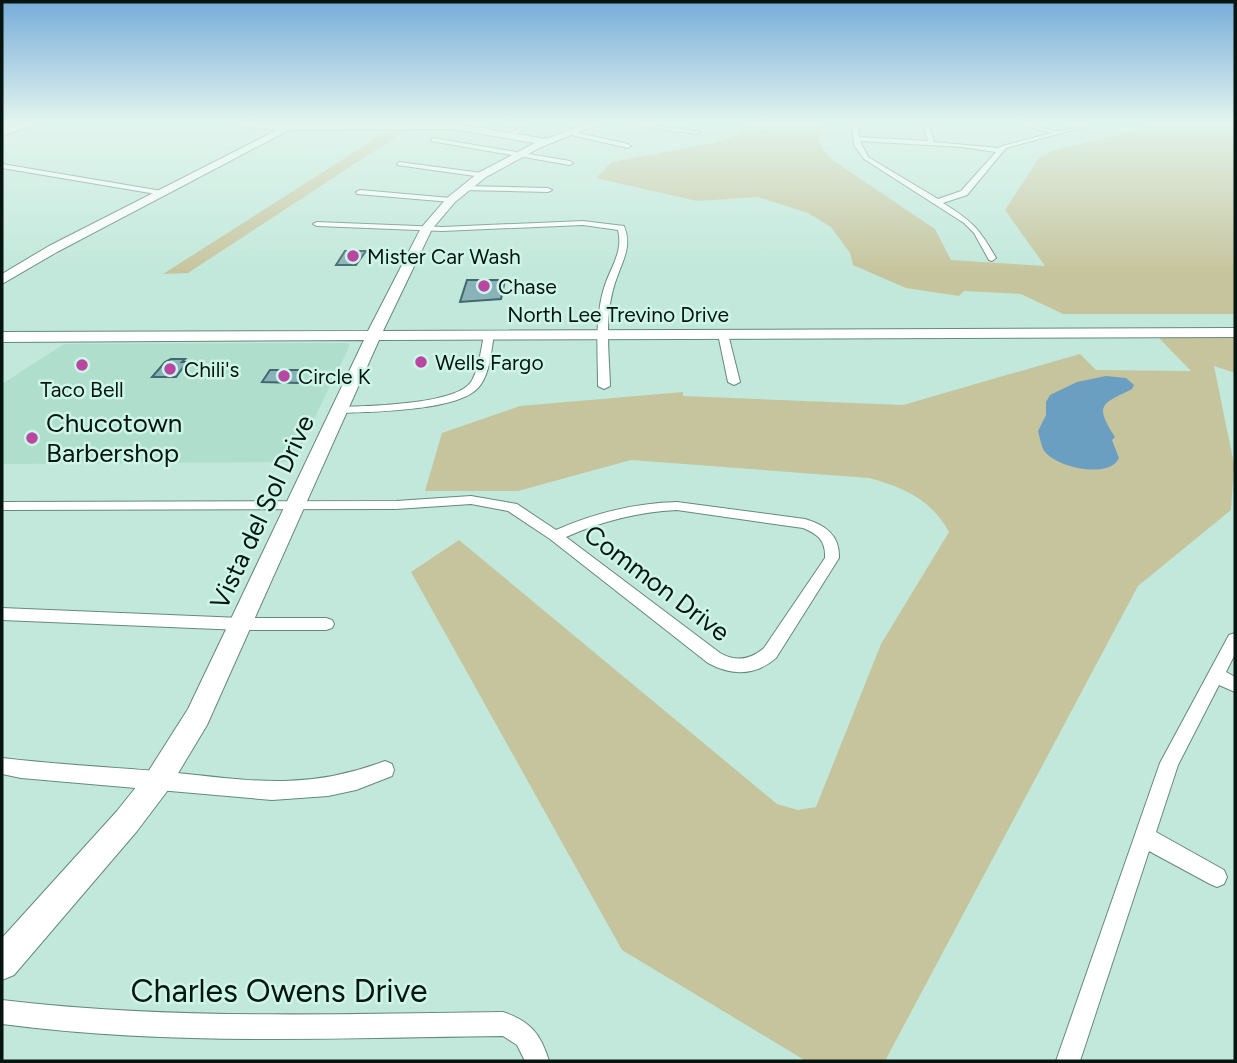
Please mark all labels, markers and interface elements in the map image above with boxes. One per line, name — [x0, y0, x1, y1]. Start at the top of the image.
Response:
place label: Mister Car Wash — [367, 244, 521, 269]
marker: Mister Car Wash — [345, 248, 361, 264]
place label: Chase — [498, 274, 557, 299]
marker: Chase — [476, 278, 492, 294]
street label: North Lee Trevino Drive — [507, 302, 729, 327]
place label: Wells Fargo — [435, 350, 544, 375]
marker: Wells Fargo — [413, 354, 429, 370]
marker: Taco Bell — [74, 357, 90, 373]
place label: Chili's — [184, 357, 239, 382]
marker: Chili's — [162, 361, 178, 377]
place label: Circle K — [298, 364, 371, 389]
marker: Circle K — [276, 368, 292, 384]
place label: Taco Bell — [40, 377, 124, 402]
place label: Chucotown Barbershop — [46, 407, 182, 469]
street label: Vista del Sol Drive — [203, 410, 321, 614]
marker: Chucotown Barbershop — [24, 430, 40, 446]
street label: Common Drive — [578, 518, 736, 648]
street label: Charles Owens Drive — [130, 972, 428, 1010]

